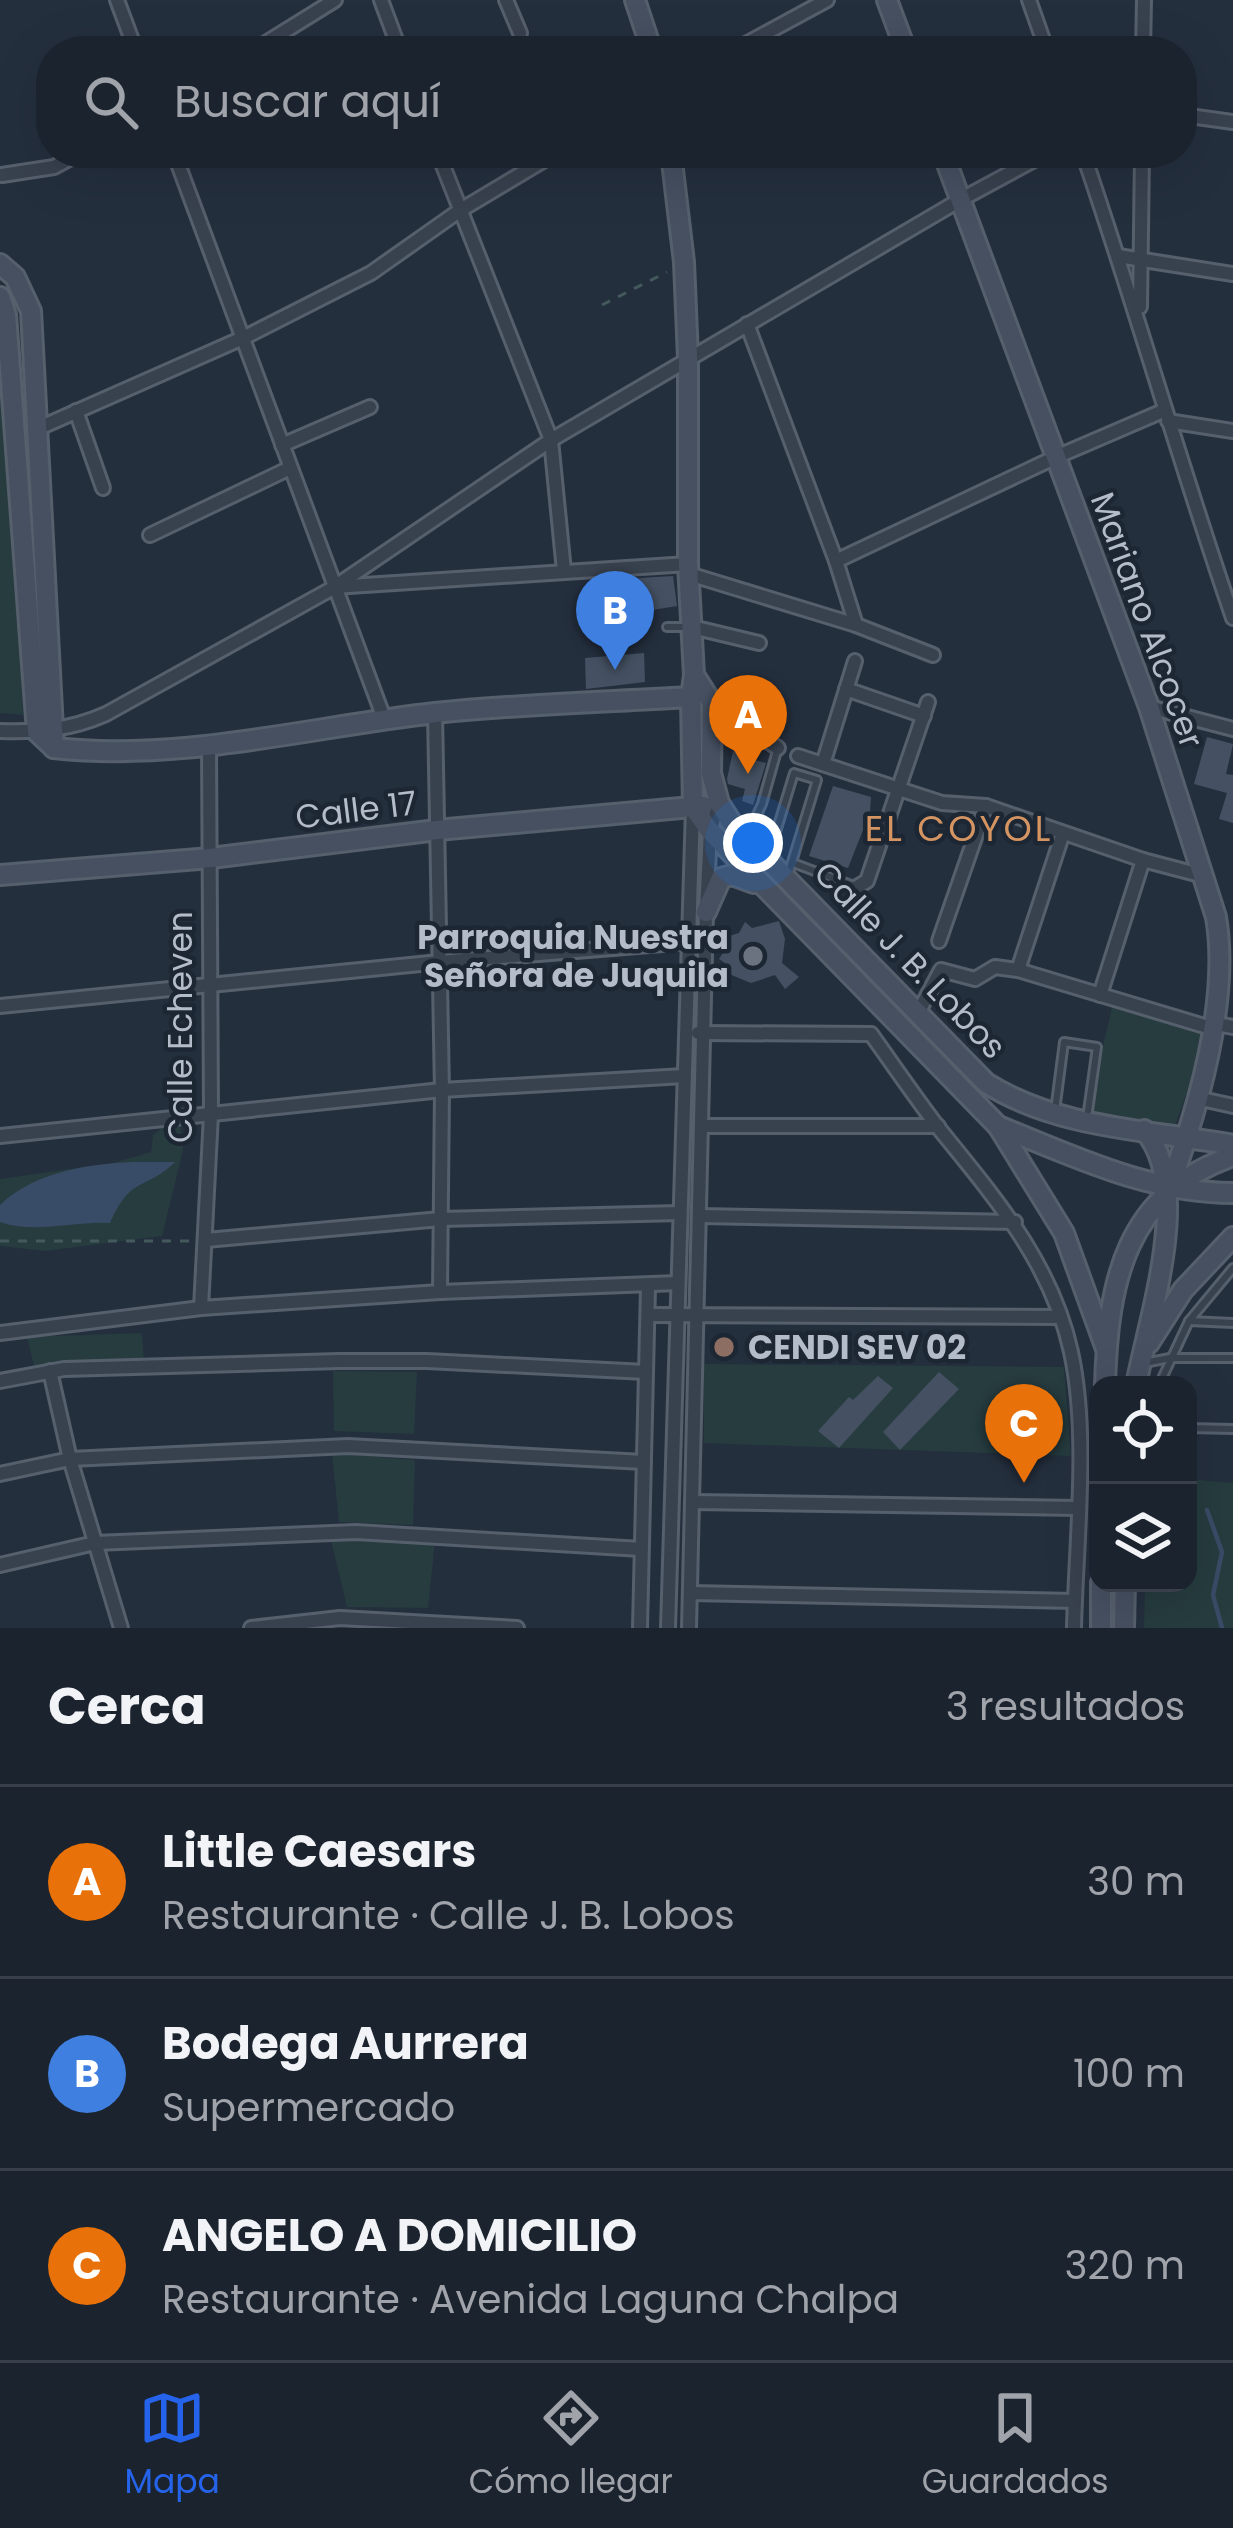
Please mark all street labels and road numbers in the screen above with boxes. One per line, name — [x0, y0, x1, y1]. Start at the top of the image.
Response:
street label: Mariano Alcocer — [1079, 486, 1215, 754]
street label: Calle 17 — [293, 779, 419, 841]
street label: Calle J. B. Lobos — [803, 851, 1017, 1069]
street label: Calle Echeven — [157, 911, 204, 1143]

